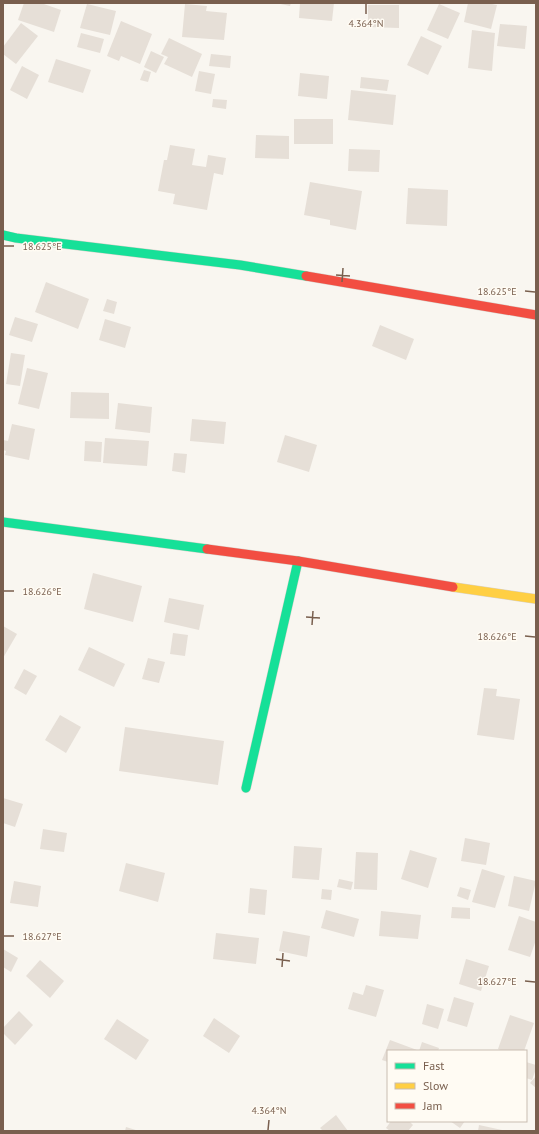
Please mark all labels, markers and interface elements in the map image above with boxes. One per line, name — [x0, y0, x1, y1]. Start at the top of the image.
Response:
text: 4.364°N — [349, 17, 383, 30]
text: 18.625°E — [23, 240, 62, 253]
text: 18.625°E — [478, 285, 517, 298]
text: 18.626°E — [23, 585, 62, 598]
text: 18.626°E — [478, 630, 517, 643]
text: 18.627°E — [23, 930, 62, 943]
text: 18.627°E — [478, 975, 517, 988]
legend — [387, 1050, 527, 1122]
text: Fast — [423, 1058, 444, 1073]
text: Slow — [423, 1078, 448, 1093]
text: Jam — [422, 1098, 442, 1113]
text: 4.364°N — [252, 1104, 286, 1117]

